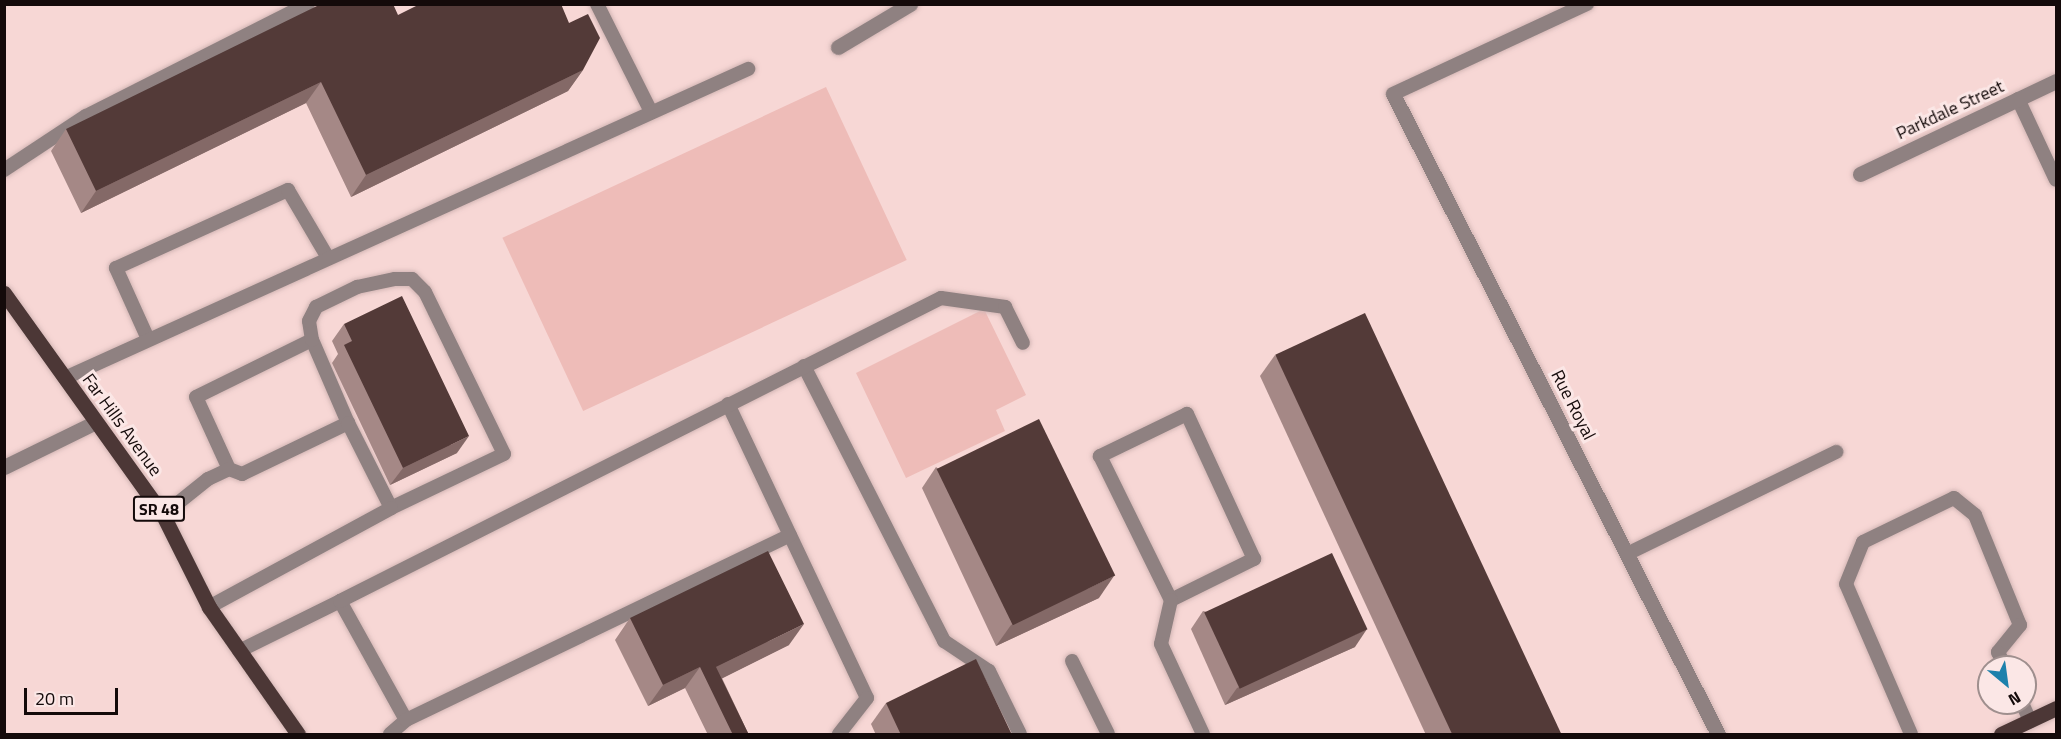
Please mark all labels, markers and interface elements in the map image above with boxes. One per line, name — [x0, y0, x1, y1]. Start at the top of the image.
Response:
street label: Parkdale Street — [1893, 76, 2007, 144]
street label: Rue Royal — [1546, 366, 1600, 444]
street label: Far Hills Avenue — [78, 370, 166, 480]
road number: SR 48 — [132, 496, 186, 522]
north arrow — [1977, 655, 2037, 715]
scale bar — [27, 676, 122, 714]
text: 20 m — [35, 685, 74, 712]
text: N — [2004, 686, 2025, 712]

